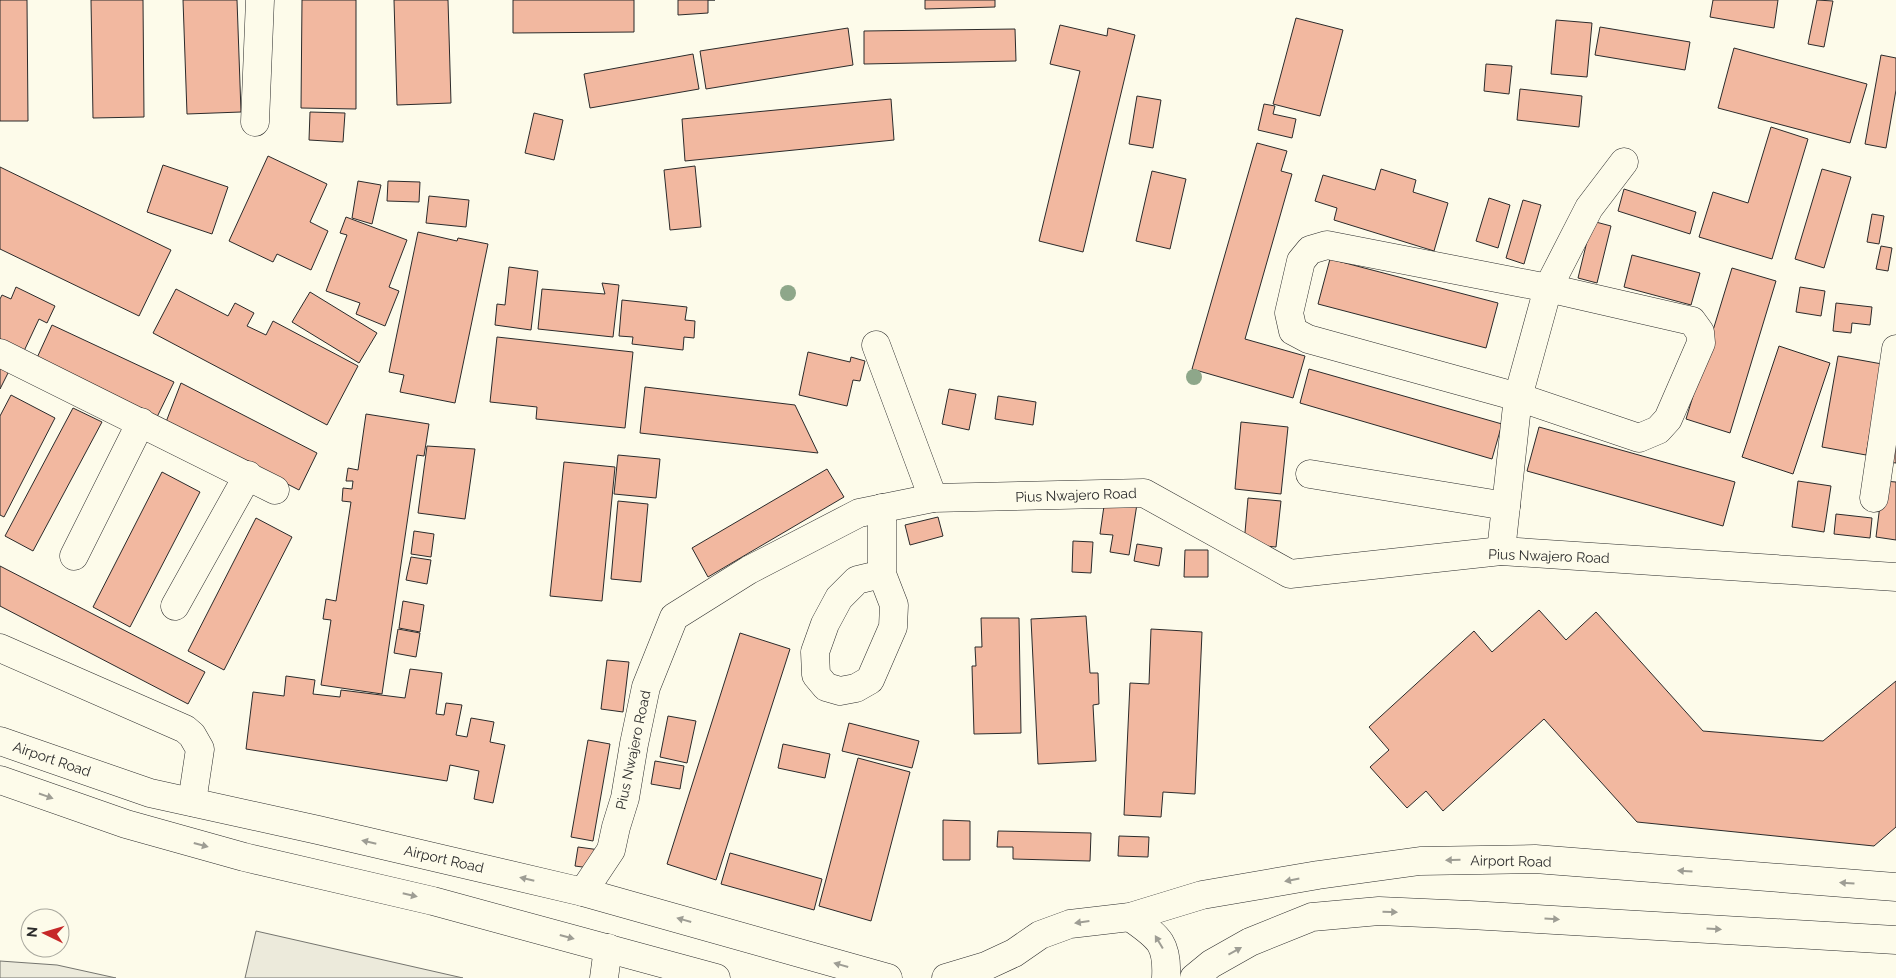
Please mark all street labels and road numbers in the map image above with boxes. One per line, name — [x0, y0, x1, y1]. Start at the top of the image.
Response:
street label: Pius Nwajero Road — [1015, 485, 1137, 505]
street label: Pius Nwajero Road — [1488, 546, 1610, 566]
street label: Pius Nwajero Road — [613, 689, 653, 811]
street label: Airport Road — [11, 738, 93, 780]
street label: Airport Road — [403, 842, 485, 876]
street label: Airport Road — [1470, 852, 1552, 870]

